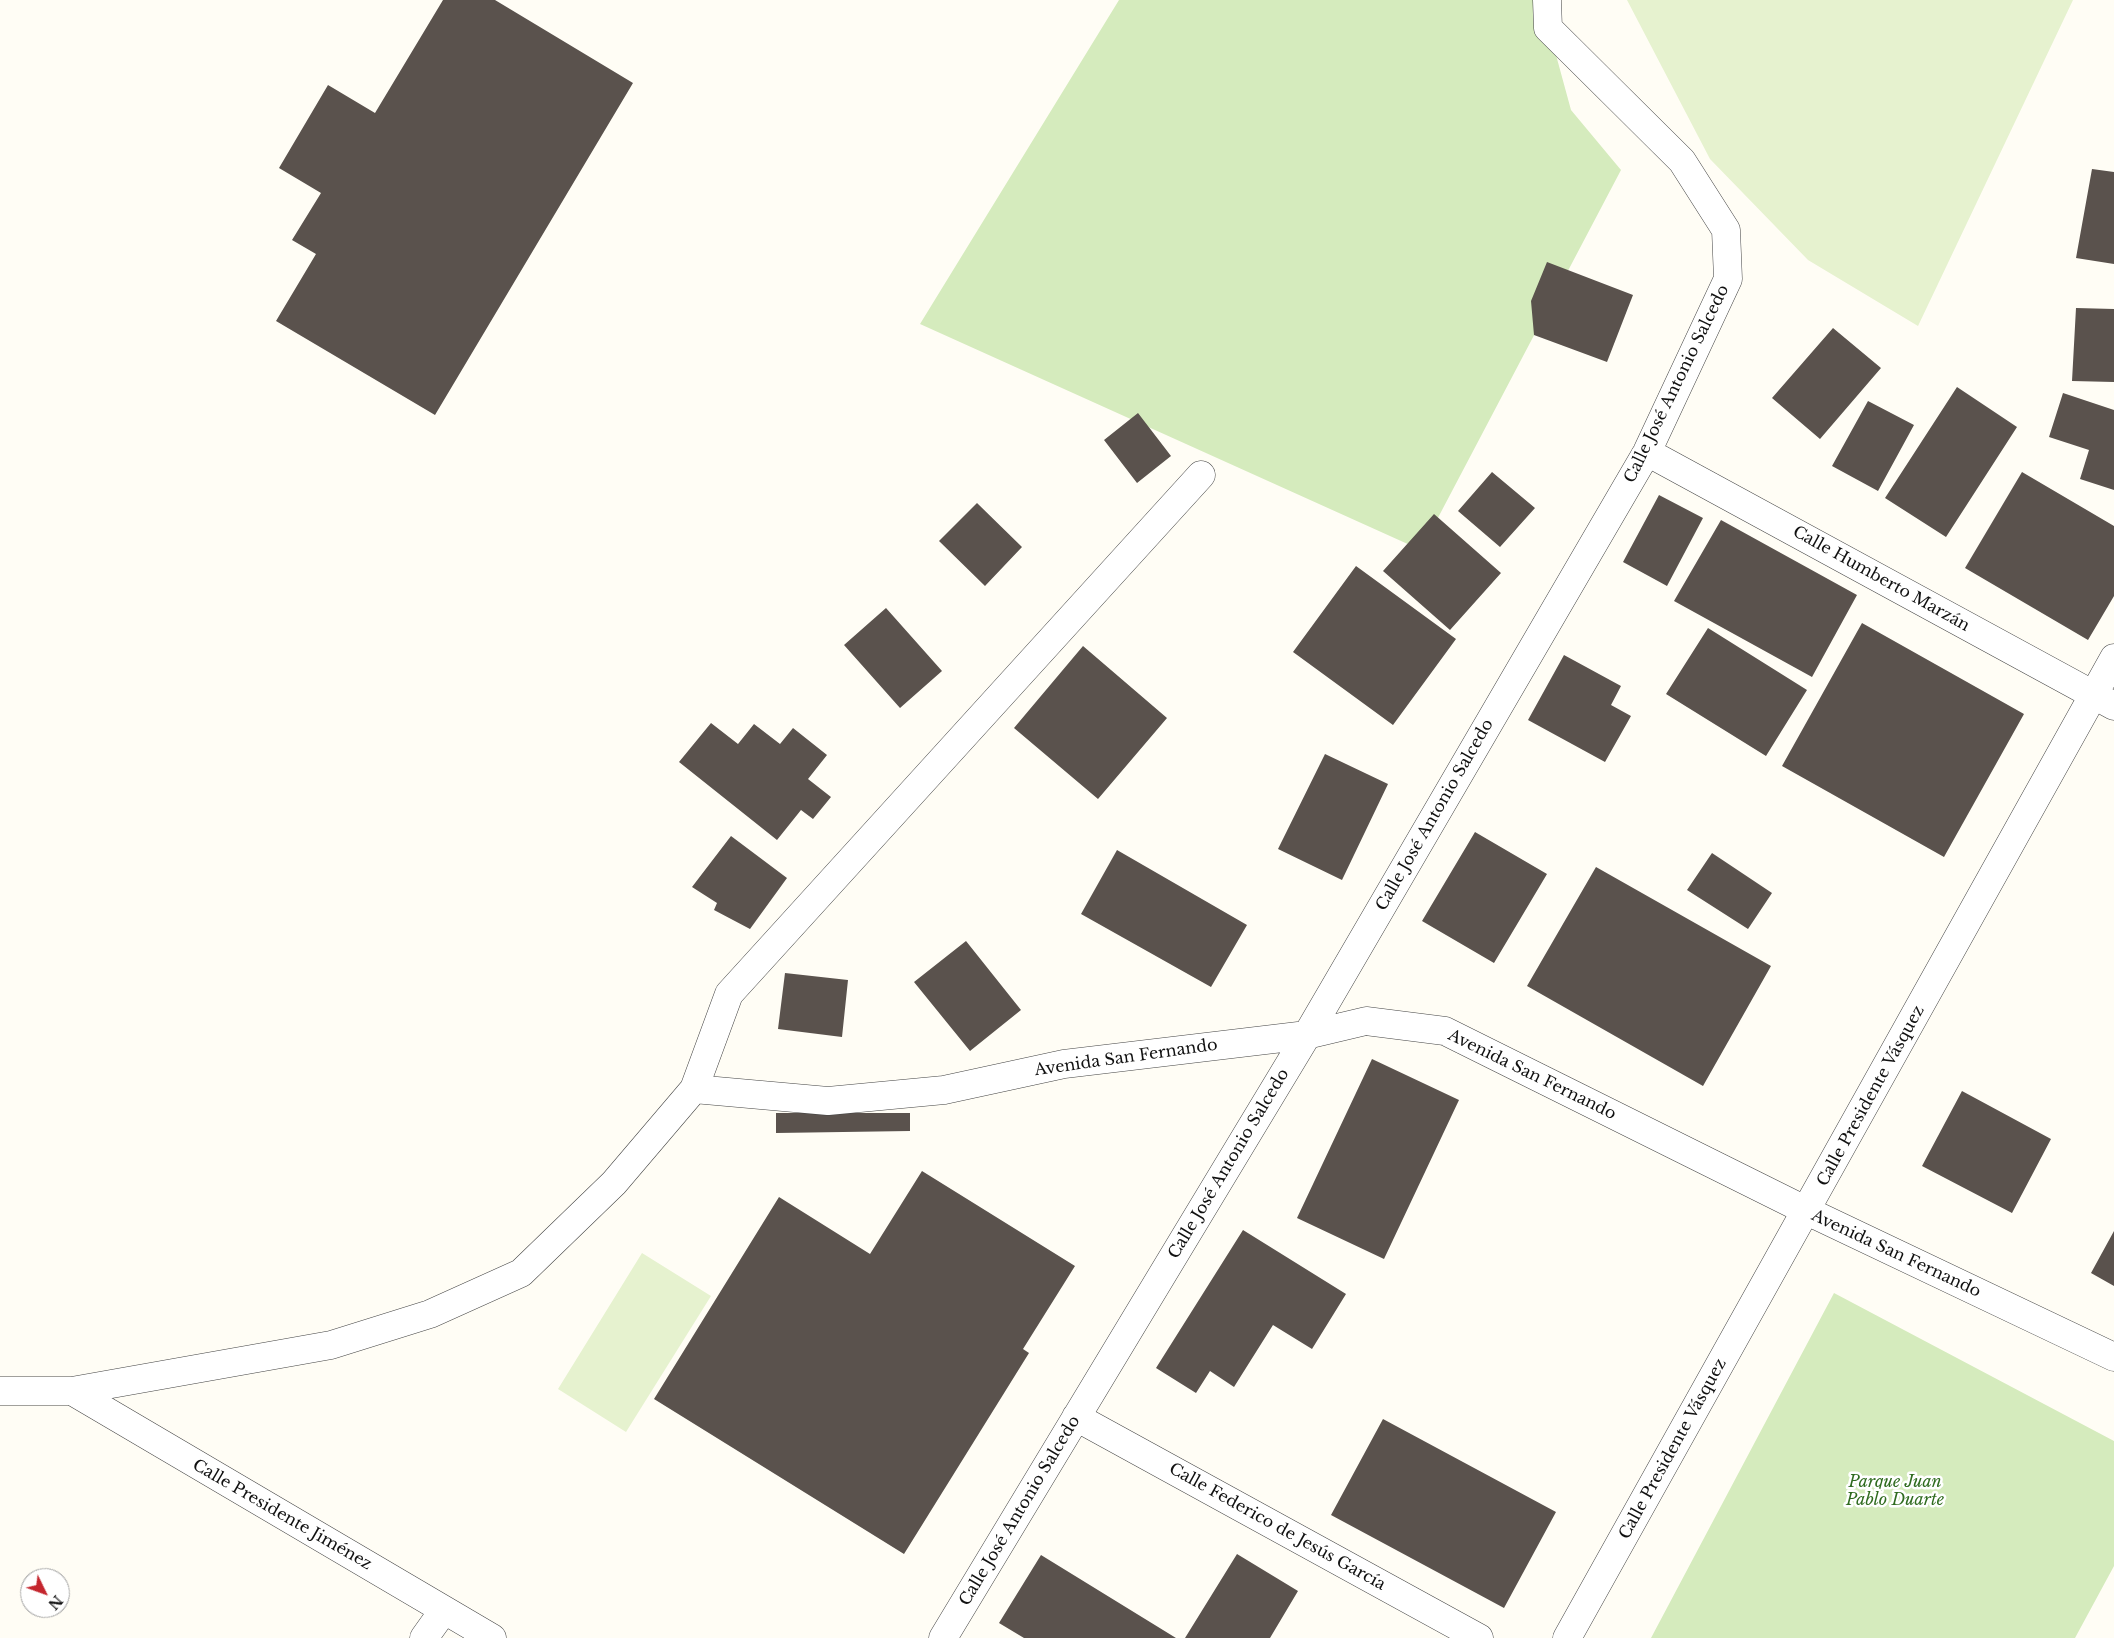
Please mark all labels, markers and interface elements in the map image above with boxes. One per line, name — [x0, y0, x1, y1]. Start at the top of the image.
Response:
street label: Calle José Antonio Salcedo — [1621, 282, 1733, 486]
street label: Calle Humberto Marzán — [1789, 522, 1973, 636]
street label: Calle José Antonio Salcedo — [1372, 716, 1498, 914]
street label: Calle Presidente Vásquez — [1813, 1002, 1929, 1190]
street label: Avenida San Fernando — [1445, 1026, 1619, 1124]
street label: Avenida San Fernando — [1033, 1036, 1219, 1080]
street label: Calle José Antonio Salcedo — [1165, 1066, 1293, 1262]
street label: Avenida San Fernando — [1808, 1206, 1984, 1302]
street label: Calle Presidente Vásquez — [1615, 1355, 1731, 1543]
street label: Calle José Antonio Salcedo — [956, 1413, 1084, 1609]
street label: Calle Presidente Jiménez — [189, 1456, 375, 1574]
street label: Calle Federico de Jesús García — [1165, 1459, 1389, 1595]
park label: Parque Juan Pablo Duarte — [1846, 1472, 1944, 1510]
north arrow — [20, 1568, 70, 1618]
text: N — [44, 1591, 67, 1613]

